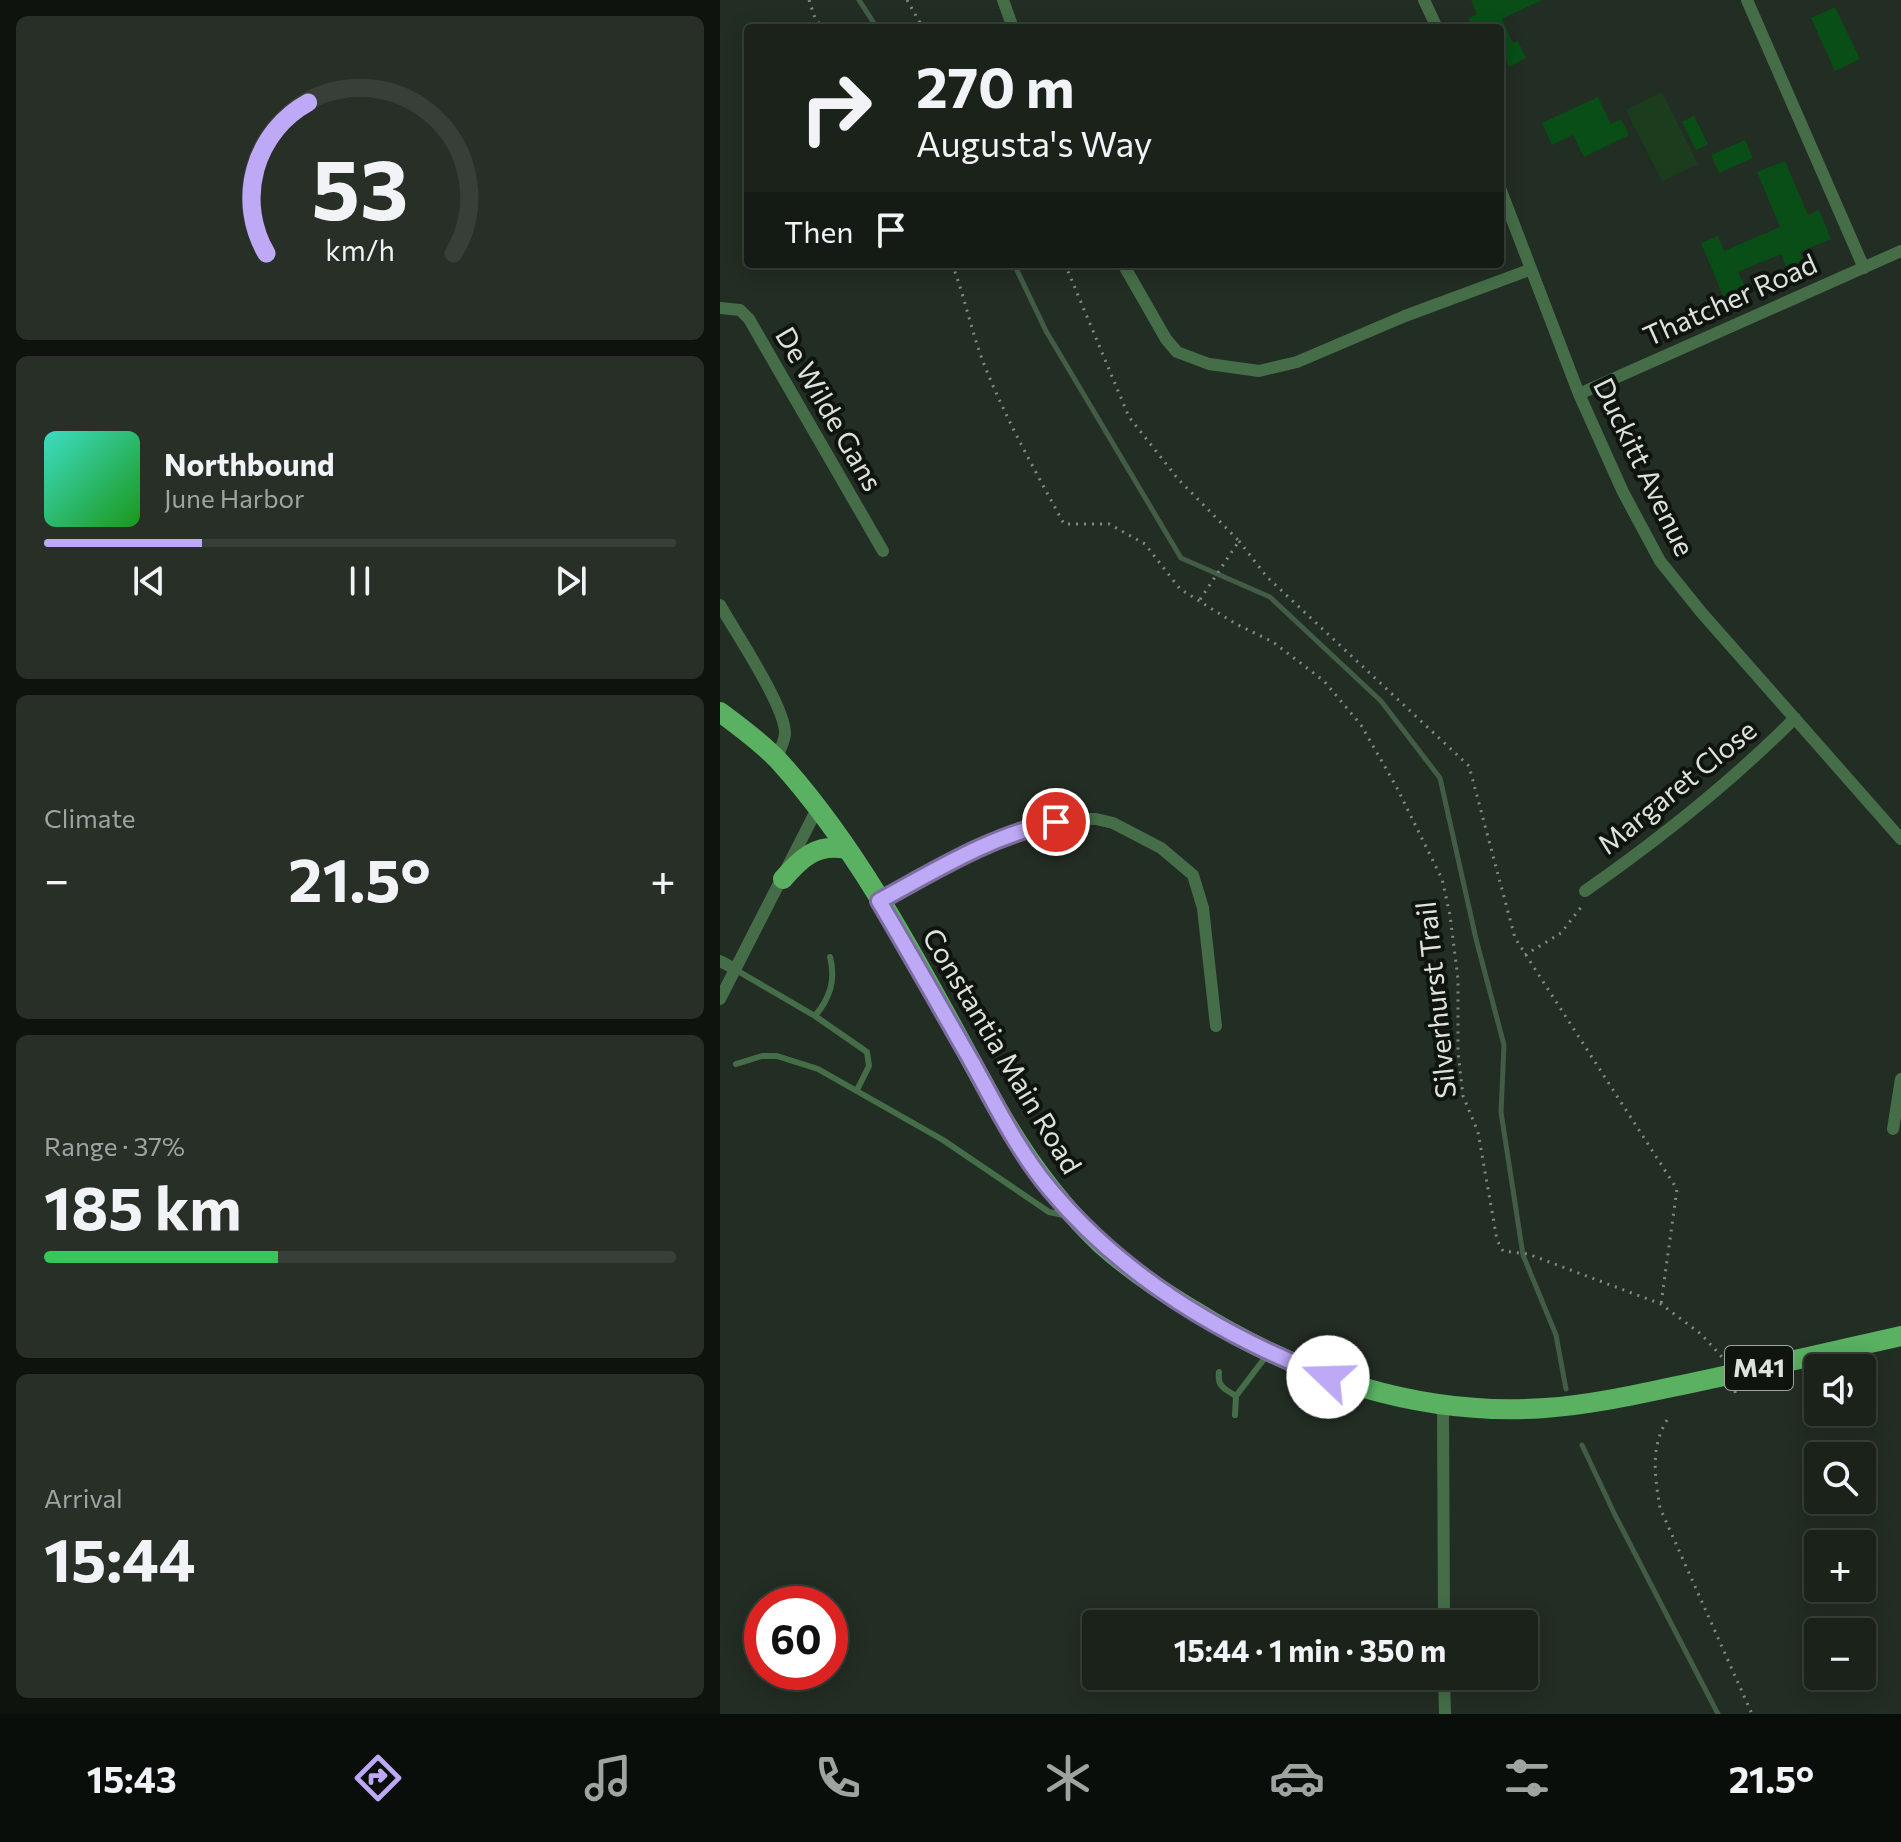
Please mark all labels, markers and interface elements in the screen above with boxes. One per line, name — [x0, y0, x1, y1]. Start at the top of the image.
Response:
text: 270 m — [916, 51, 1075, 120]
icon: right — [784, 56, 888, 160]
text: Augusta's Way — [916, 120, 1153, 164]
text: 53 — [312, 134, 408, 236]
icon: arrive — [869, 208, 913, 252]
text: Then — [784, 212, 853, 249]
text: km/h — [325, 232, 395, 267]
street label: Thatcher Road — [1637, 246, 1822, 353]
street label: De Wilde Gans — [769, 320, 891, 497]
street label: Duckitt Avenue — [1587, 372, 1703, 561]
text: Northbound — [164, 445, 335, 482]
text: June Harbor — [164, 482, 304, 513]
icon: previous — [127, 559, 171, 603]
icon: pause — [338, 559, 382, 603]
icon: next — [549, 559, 593, 603]
street label: Margaret Close — [1590, 712, 1763, 861]
pin — [1022, 788, 1090, 856]
icon: arrive — [1034, 800, 1078, 844]
text: Climate — [44, 802, 136, 833]
text: 21.5° — [288, 841, 431, 914]
text: − — [44, 851, 69, 905]
text: + — [650, 851, 676, 905]
street label: Silverhurst Trail — [1408, 900, 1462, 1100]
street label: Constantia Main Road — [916, 921, 1090, 1180]
text: Range · 37% — [44, 1130, 185, 1161]
text: 185 km — [44, 1169, 242, 1242]
position arrow — [1286, 1335, 1370, 1419]
road number: M41 — [1725, 1346, 1793, 1390]
map controls — [1804, 1354, 1876, 1690]
button: sound — [1804, 1354, 1876, 1426]
button: search — [1804, 1442, 1876, 1514]
text: Arrival — [44, 1482, 123, 1513]
text: 15:44 — [44, 1521, 196, 1594]
button: + — [1804, 1530, 1876, 1602]
speed limit sign: 60 — [744, 1586, 848, 1690]
button: − — [1804, 1618, 1876, 1690]
text: 15:44 · 1 min · 350 m — [1174, 1631, 1446, 1668]
icon: directions — [350, 1750, 406, 1806]
icon: music — [580, 1750, 636, 1806]
icon: phone — [810, 1750, 866, 1806]
icon: climate — [1040, 1750, 1096, 1806]
icon: car — [1269, 1750, 1325, 1806]
icon: filters — [1499, 1750, 1555, 1806]
text: 15:43 — [87, 1756, 177, 1800]
text: 21.5° — [1729, 1756, 1814, 1800]

